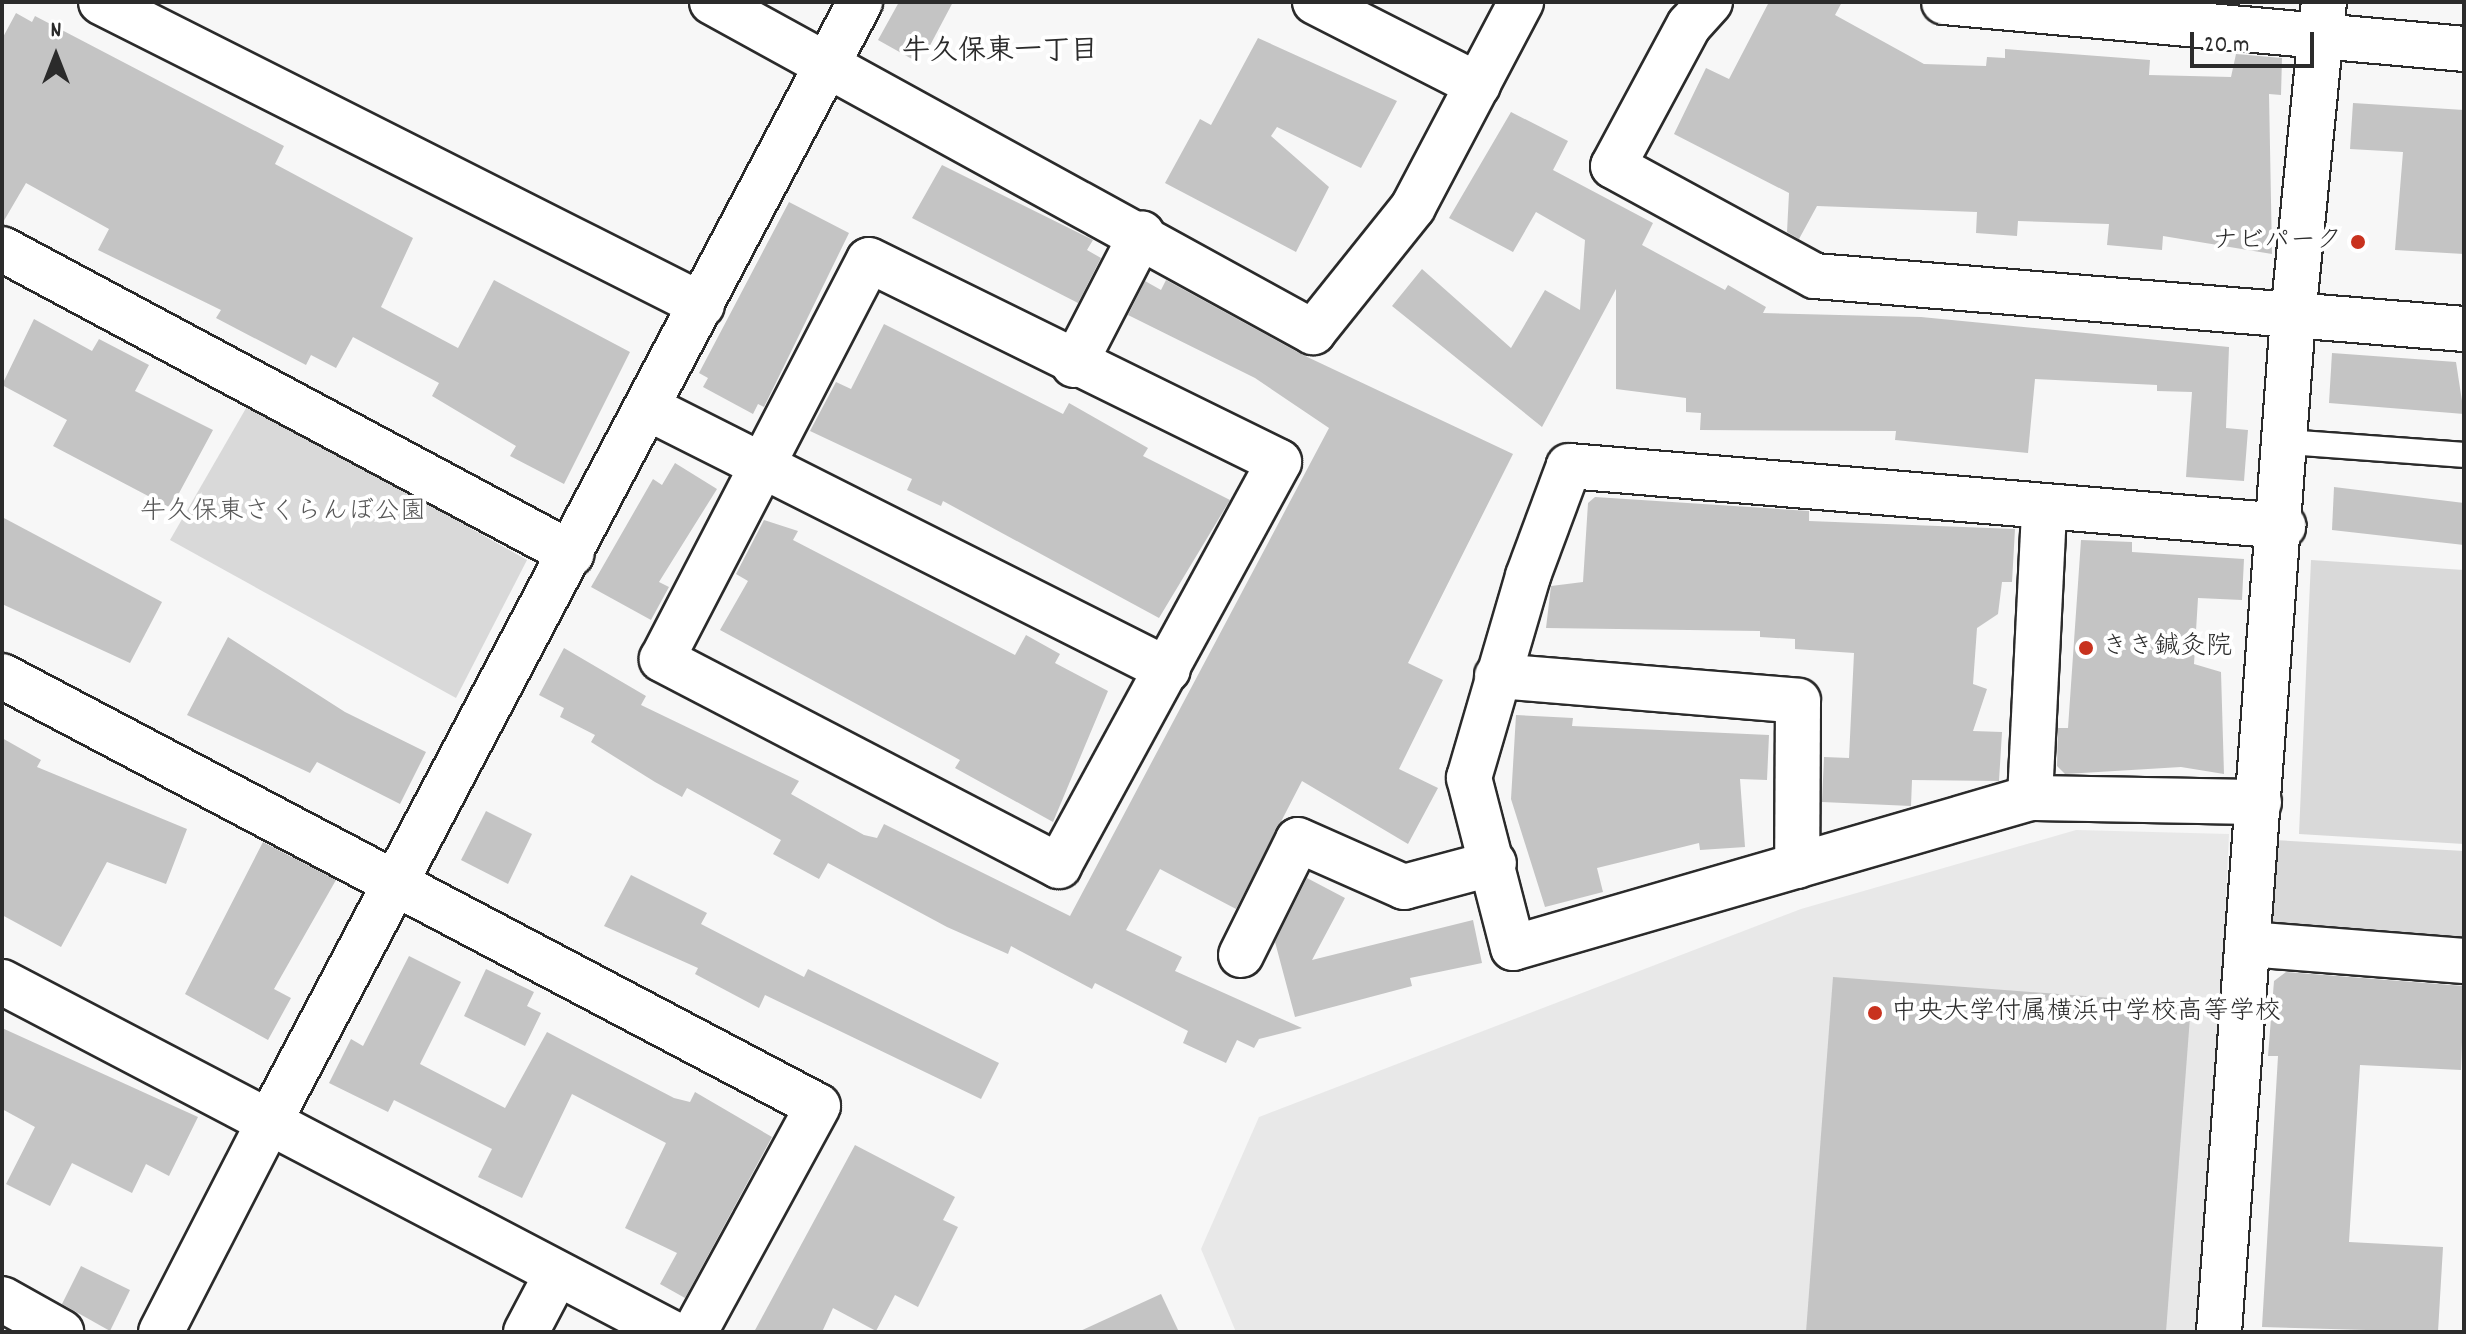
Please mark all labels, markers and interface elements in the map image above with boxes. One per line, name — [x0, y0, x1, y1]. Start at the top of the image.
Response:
north arrow — [16, 16, 96, 96]
text: N — [51, 16, 61, 47]
scale bar — [2194, 16, 2318, 66]
text: 20 m — [2204, 29, 2250, 63]
district label: 牛久保東一丁目 — [902, 36, 1098, 70]
place label: ナビパーク — [2212, 226, 2342, 258]
marker: ナビパーク — [2349, 233, 2367, 251]
park label: 牛久保東さくらんぼ公園 — [140, 497, 426, 529]
place label: きき鍼灸院 — [2102, 632, 2232, 664]
marker: きき鍼灸院 — [2077, 639, 2095, 657]
place label: 中央大学付属横浜中学校高等学校 — [1891, 997, 2281, 1029]
marker: 中央大学付属横浜中学校高等学校 — [1866, 1004, 1884, 1022]

